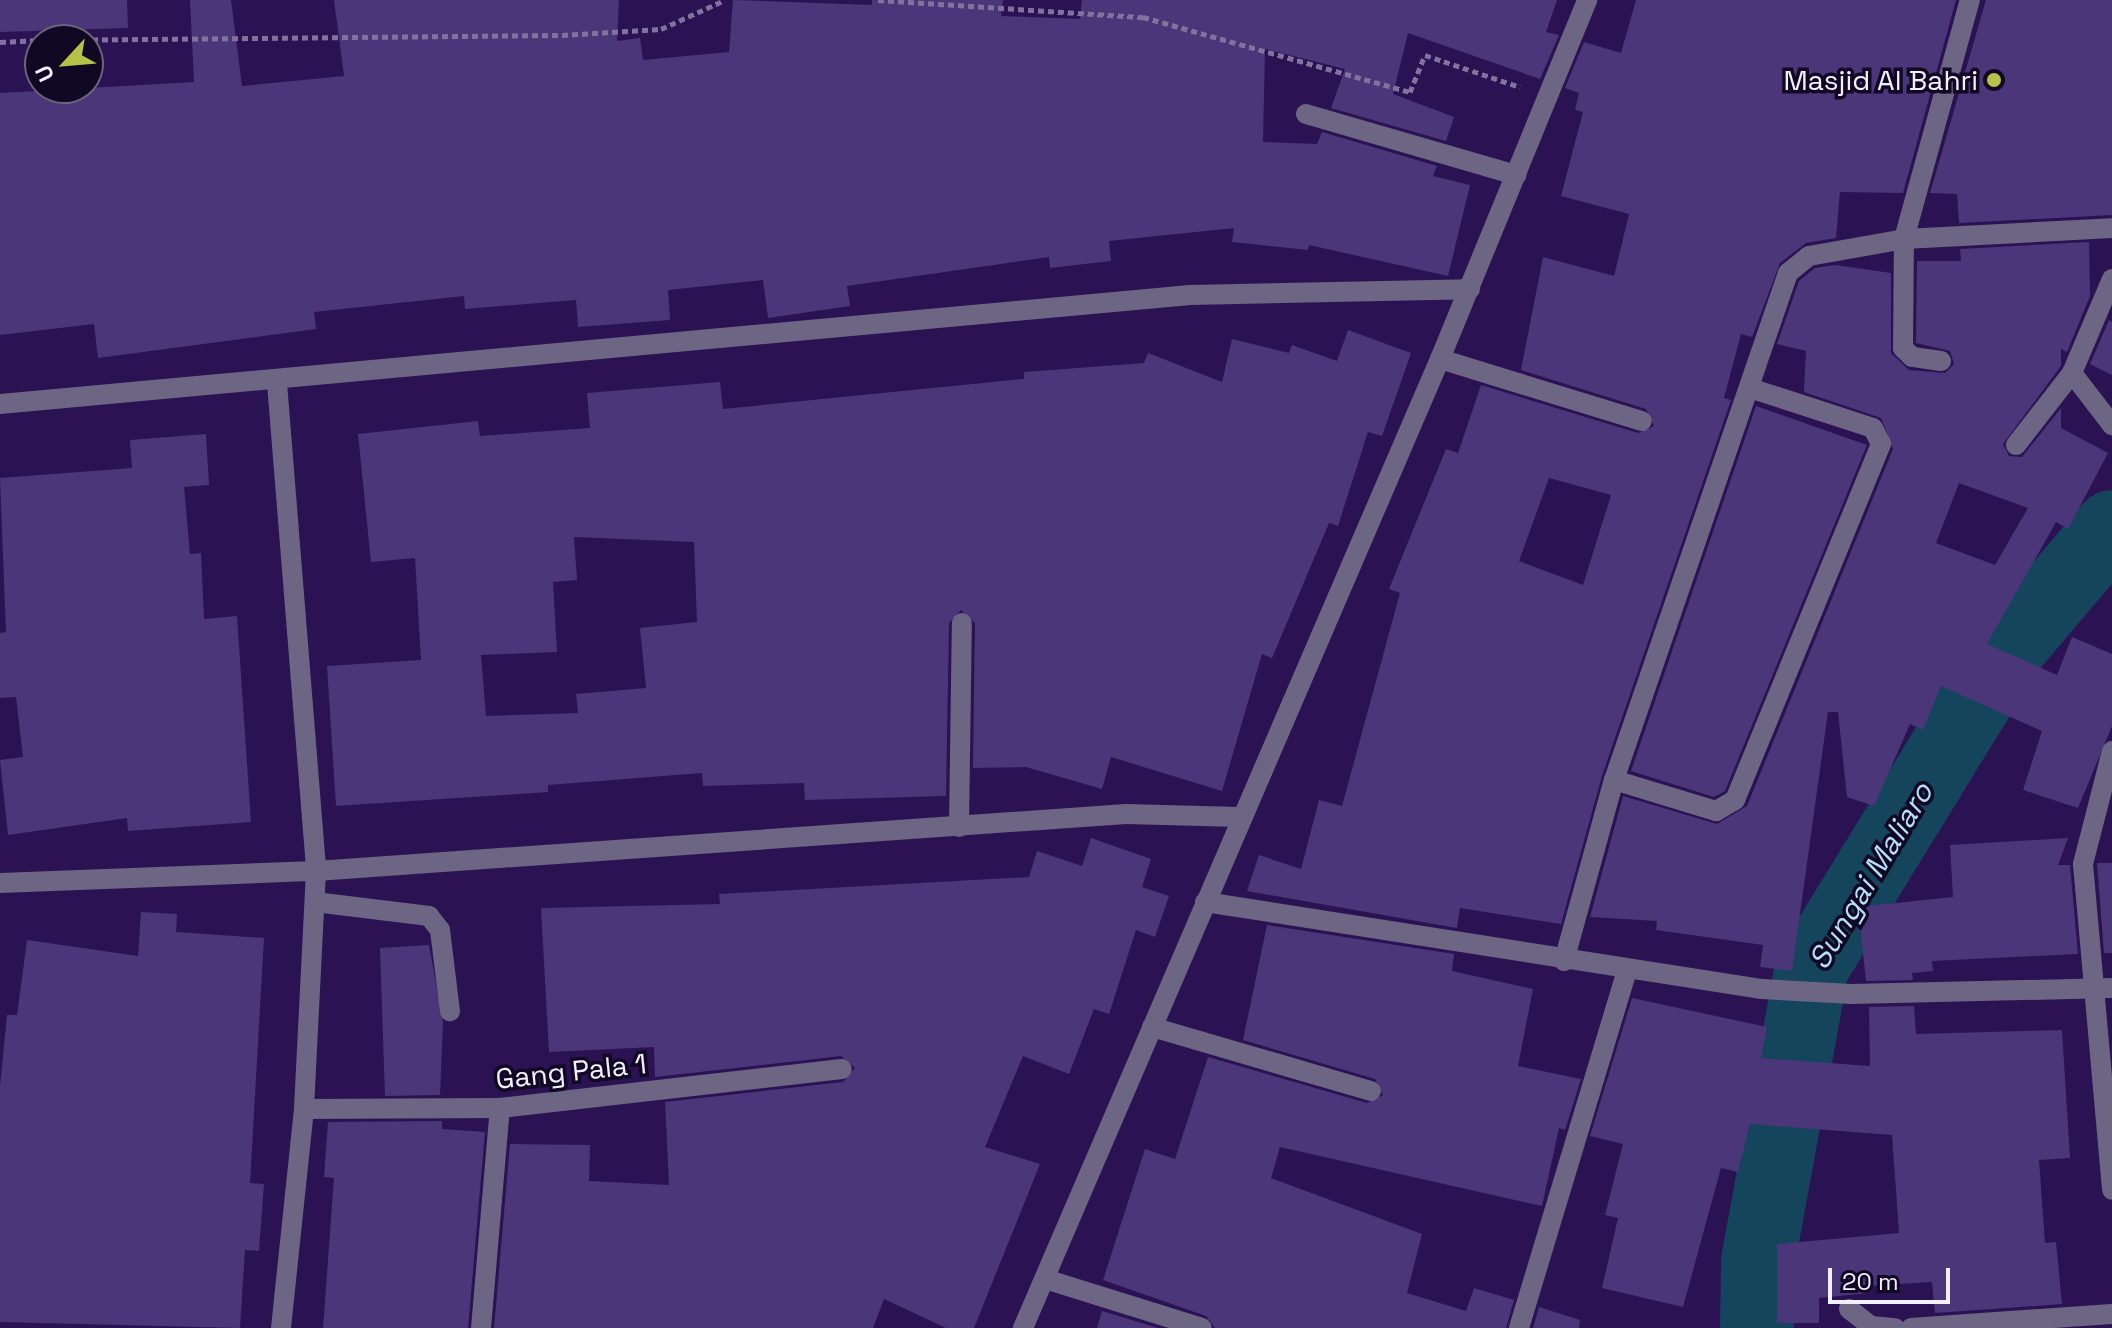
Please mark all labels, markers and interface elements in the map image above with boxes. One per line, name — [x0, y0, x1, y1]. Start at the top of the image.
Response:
north arrow — [24, 24, 104, 104]
text: U — [28, 61, 60, 86]
place label: Masjid Al Bahri — [1783, 63, 1978, 97]
marker: Masjid Al Bahri — [1985, 71, 2003, 89]
water label: Sungai Maliaro — [1801, 776, 1941, 976]
street label: Gang Pala 1 — [494, 1046, 648, 1096]
scale bar — [1832, 1252, 1954, 1302]
text: 20 m — [1842, 1266, 1899, 1297]

